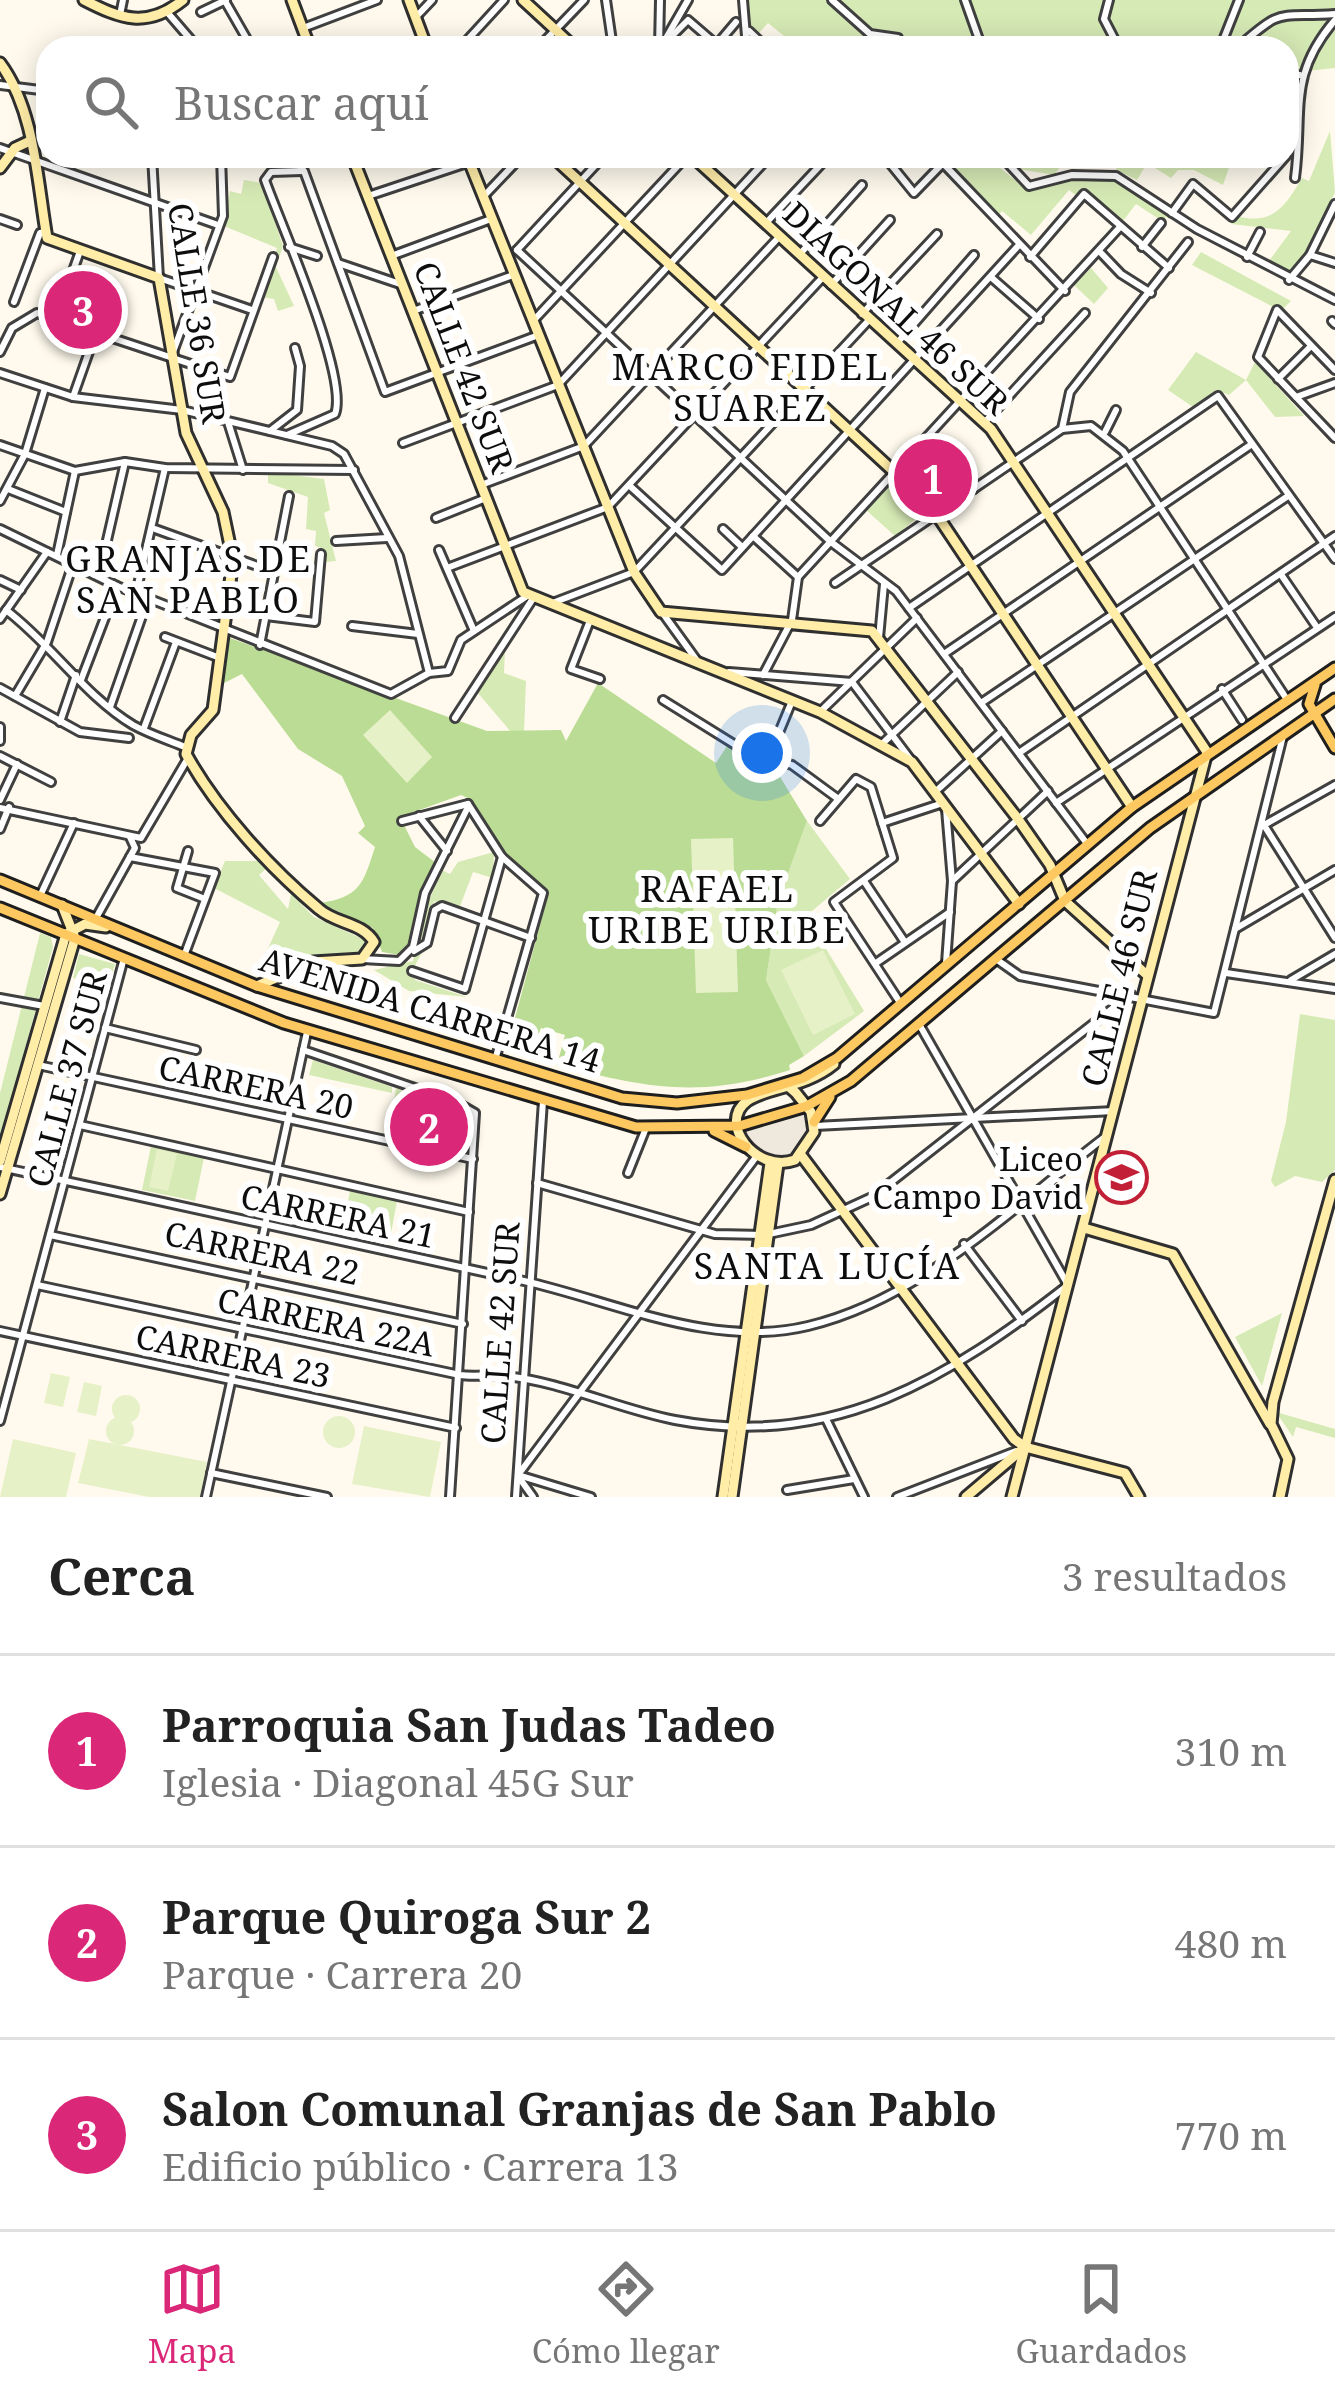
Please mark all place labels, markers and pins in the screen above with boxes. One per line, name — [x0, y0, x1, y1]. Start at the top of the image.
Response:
pin: 3 — [44, 265, 122, 355]
pin: 1 — [894, 433, 972, 523]
pin: 2 — [390, 1082, 468, 1172]
place label: Liceo Campo David — [873, 1136, 1083, 1219]
school or university icon: Liceo Campo David — [1094, 1150, 1150, 1206]

